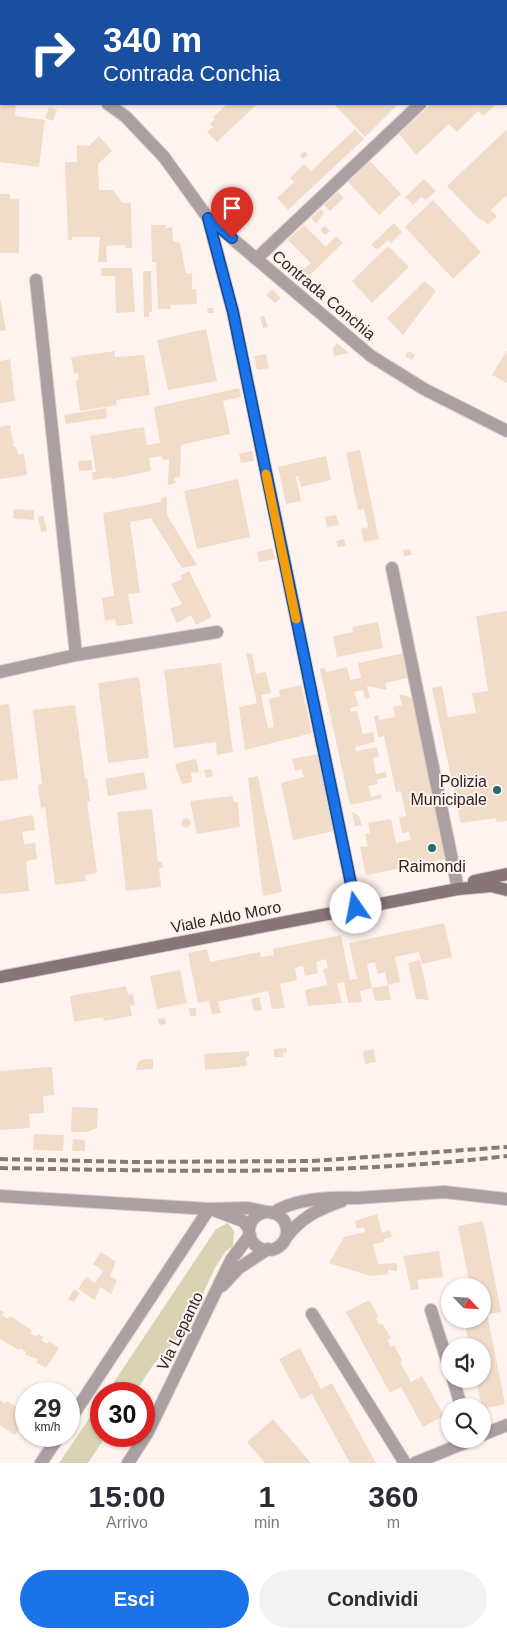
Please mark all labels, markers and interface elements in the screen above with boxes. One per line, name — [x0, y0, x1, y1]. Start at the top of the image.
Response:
icon: right — [20, 20, 85, 85]
text: 340 m — [103, 20, 202, 59]
text: Contrada Conchia — [103, 61, 280, 86]
pin — [211, 187, 253, 238]
icon: arrive — [218, 194, 246, 222]
street label: Contrada Conchia — [269, 247, 379, 343]
place label: Polizia Municipale — [411, 773, 487, 808]
marker: Polizia Municipale — [491, 784, 503, 796]
marker: Raimondi — [426, 842, 438, 854]
place label: Raimondi — [398, 858, 466, 875]
position arrow — [329, 881, 381, 933]
street label: Viale Aldo Moro — [170, 898, 283, 936]
north arrow — [441, 1278, 491, 1328]
map controls — [441, 1278, 491, 1448]
street label: Via Lepanto — [154, 1289, 206, 1373]
button: sound — [441, 1338, 491, 1388]
speed limit sign: 30 — [90, 1382, 155, 1447]
text: 29 — [34, 1394, 61, 1422]
button: search — [441, 1398, 491, 1448]
text: km/h — [34, 1420, 61, 1434]
text: 15:00 — [89, 1480, 165, 1513]
text: 1 — [258, 1480, 275, 1513]
text: 360 — [368, 1480, 418, 1513]
text: Arrivo — [106, 1514, 148, 1531]
text: min — [254, 1514, 280, 1531]
text: m — [387, 1514, 400, 1531]
button: Esci — [20, 1570, 249, 1628]
button: Condividi — [259, 1570, 487, 1628]

